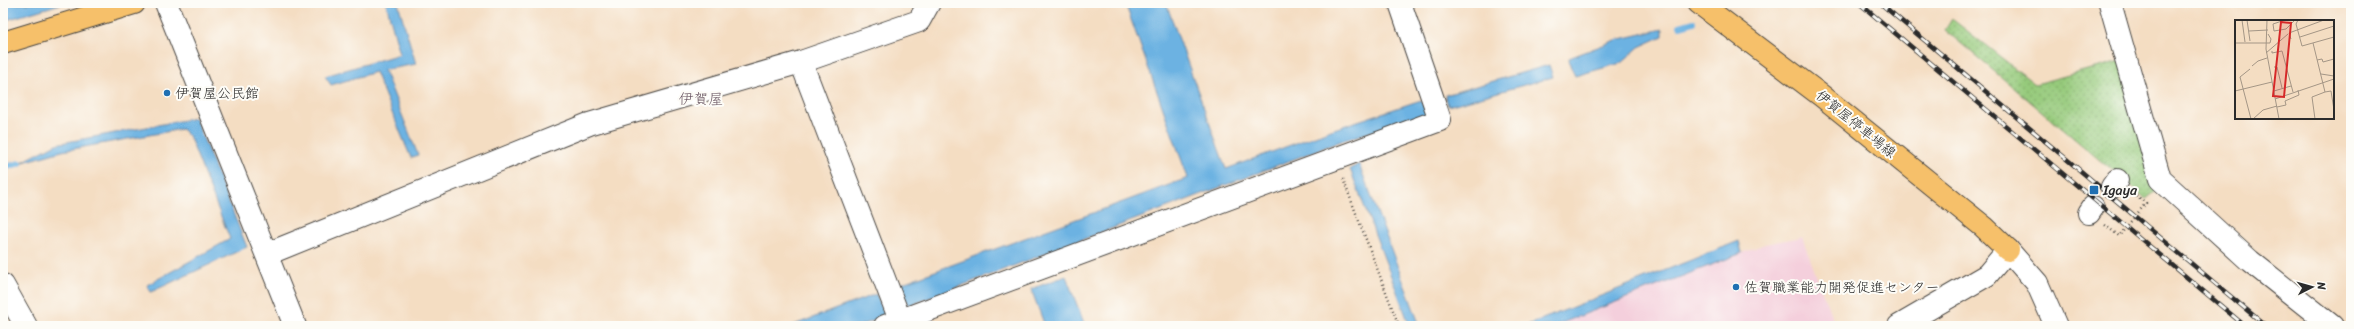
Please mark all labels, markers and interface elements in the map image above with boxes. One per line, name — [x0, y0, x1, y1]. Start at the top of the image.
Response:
inset map — [2235, 20, 2334, 119]
place label: 伊賀屋公民館 — [175, 81, 259, 106]
street label: 伊賀屋停車場線 — [1810, 83, 1902, 165]
district label: 伊賀屋 — [678, 86, 724, 112]
marker: 伊賀屋公民館 — [162, 88, 172, 98]
place label: Igaya — [2102, 178, 2138, 203]
marker: Igaya — [2088, 184, 2100, 196]
north arrow — [2292, 267, 2332, 307]
place label: 佐賀職業能力開発促進センター — [1744, 275, 1939, 300]
text: N — [2311, 280, 2331, 291]
marker: 佐賀職業能力開発促進センター — [1731, 282, 1741, 292]

